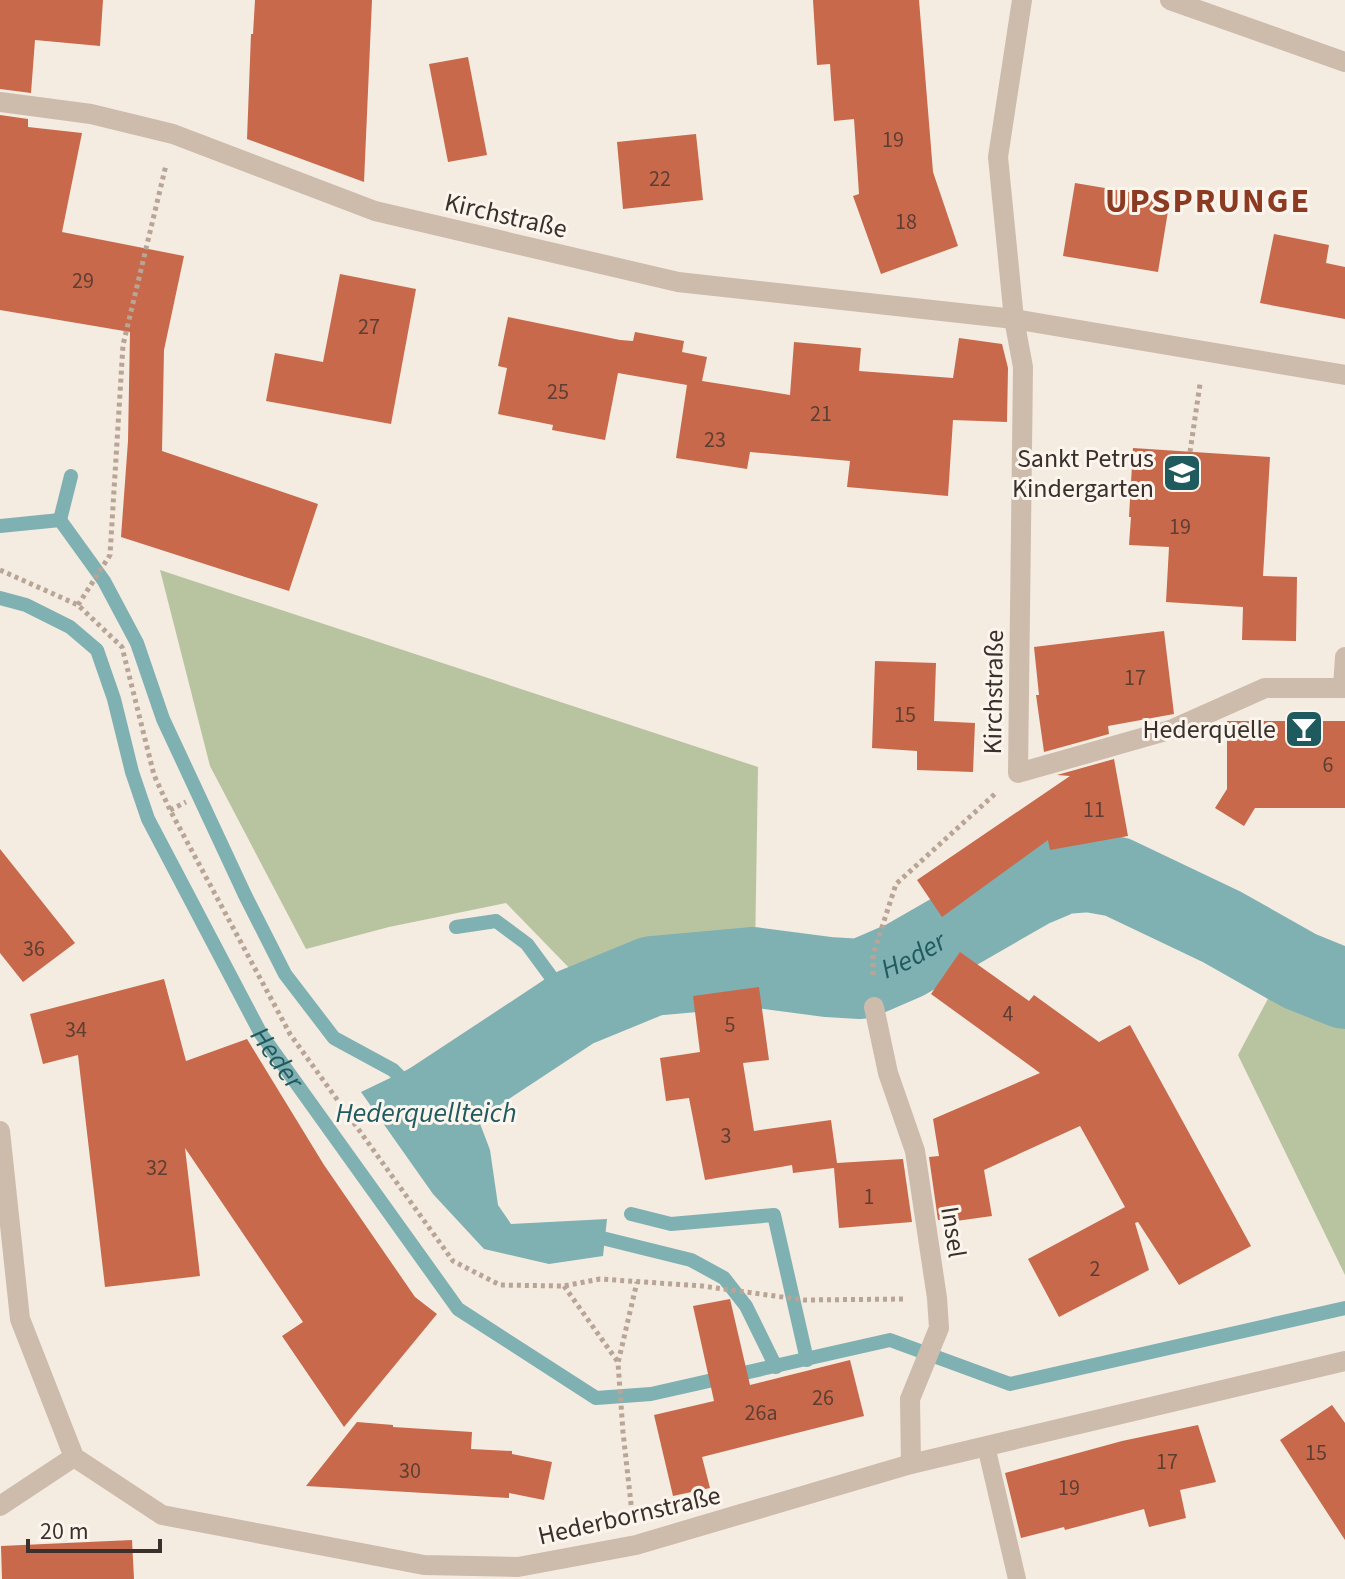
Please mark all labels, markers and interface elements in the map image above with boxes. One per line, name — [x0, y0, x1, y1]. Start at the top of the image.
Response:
house number: 19 — [882, 124, 904, 156]
house number: 22 — [649, 163, 671, 195]
district label: UPSPRUNGE — [1105, 177, 1311, 226]
street label: Kirchstraße — [441, 183, 571, 248]
house number: 18 — [895, 206, 917, 238]
house number: 29 — [72, 265, 94, 297]
house number: 27 — [358, 311, 380, 343]
house number: 25 — [547, 376, 569, 408]
house number: 21 — [810, 398, 832, 430]
house number: 23 — [704, 424, 726, 456]
place label: Sankt Petrus Kindergarten — [1012, 440, 1154, 507]
school or university icon: Sankt Petrus Kindergarten — [1161, 452, 1203, 494]
house number: 19 — [1169, 511, 1191, 543]
street label: Kirchstraße — [974, 629, 1013, 755]
house number: 17 — [1124, 662, 1146, 694]
house number: 15 — [894, 699, 916, 731]
bar icon: Hederquelle — [1283, 708, 1325, 750]
place label: Hederquelle — [1142, 711, 1276, 748]
house number: 6 — [1323, 749, 1334, 781]
house number: 11 — [1083, 794, 1105, 826]
water label: Heder — [875, 921, 955, 989]
house number: 36 — [23, 933, 45, 965]
house number: 4 — [1003, 998, 1014, 1030]
house number: 5 — [725, 1009, 735, 1041]
house number: 34 — [65, 1014, 87, 1046]
water label: Heder — [241, 1018, 314, 1099]
water label: Hederquellteich — [335, 1093, 517, 1133]
house number: 3 — [721, 1120, 731, 1152]
house number: 32 — [146, 1152, 168, 1184]
house number: 1 — [864, 1181, 874, 1213]
street label: Insel — [931, 1204, 976, 1260]
house number: 2 — [1090, 1253, 1100, 1285]
house number: 26 — [812, 1382, 834, 1414]
house number: 26a — [745, 1397, 777, 1429]
house number: 15 — [1305, 1437, 1327, 1469]
house number: 17 — [1156, 1446, 1178, 1478]
house number: 30 — [399, 1455, 421, 1487]
house number: 19 — [1058, 1472, 1080, 1504]
street label: Hederbornstraße — [534, 1476, 724, 1554]
scale bar — [28, 1503, 160, 1553]
text: 20 m — [40, 1514, 89, 1549]

